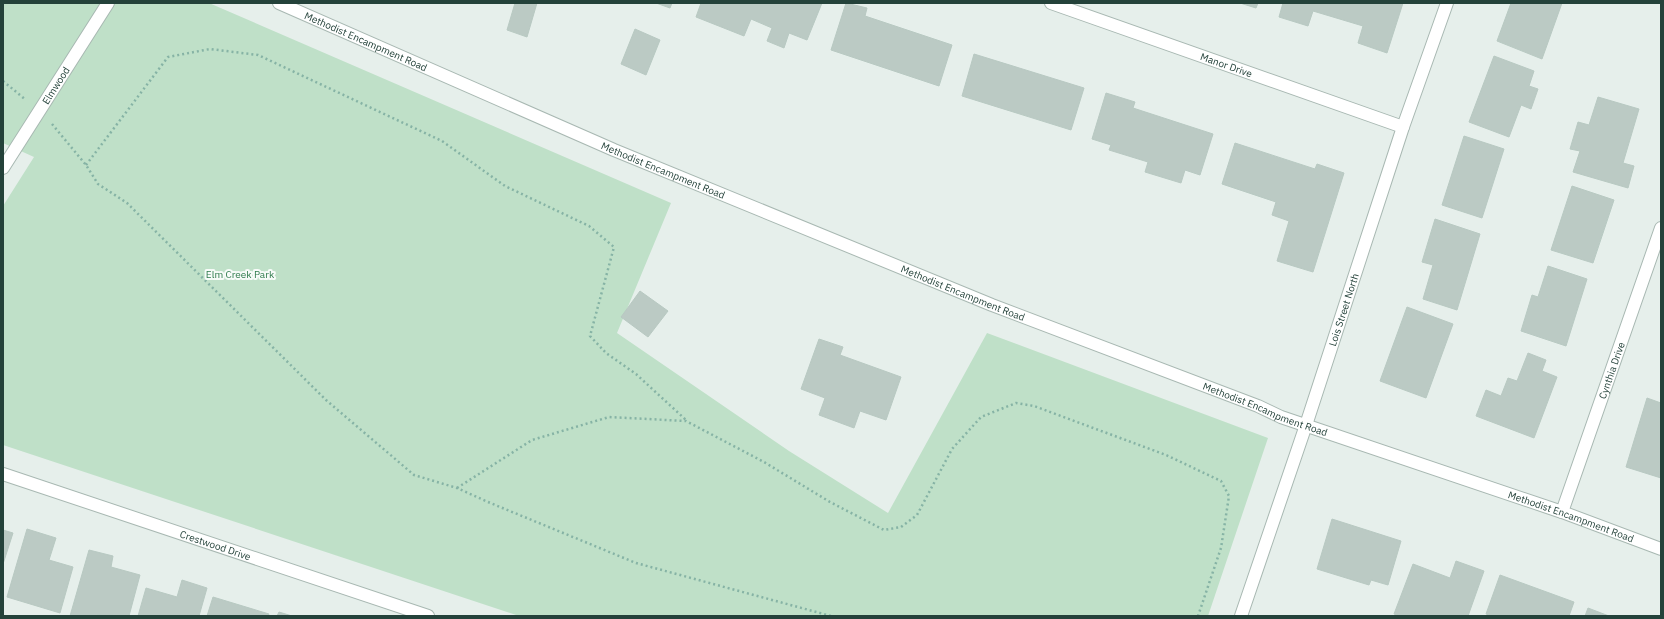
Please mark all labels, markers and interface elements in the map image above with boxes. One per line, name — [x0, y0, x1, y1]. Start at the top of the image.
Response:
street label: Methodist Encampment Road — [302, 9, 429, 74]
street label: Manor Drive — [1199, 50, 1254, 81]
street label: Elmwood — [39, 64, 73, 107]
street label: Methodist Encampment Road — [599, 139, 727, 202]
street label: Methodist Encampment Road — [899, 262, 1027, 324]
park label: Elm Creek Park — [206, 268, 275, 281]
street label: Lois Street North — [1326, 272, 1362, 348]
street label: Cynthia Drive — [1596, 340, 1628, 401]
street label: Methodist Encampment Road — [1201, 380, 1329, 439]
street label: Methodist Encampment Road — [1506, 488, 1636, 545]
street label: Crestwood Drive — [178, 528, 253, 564]

